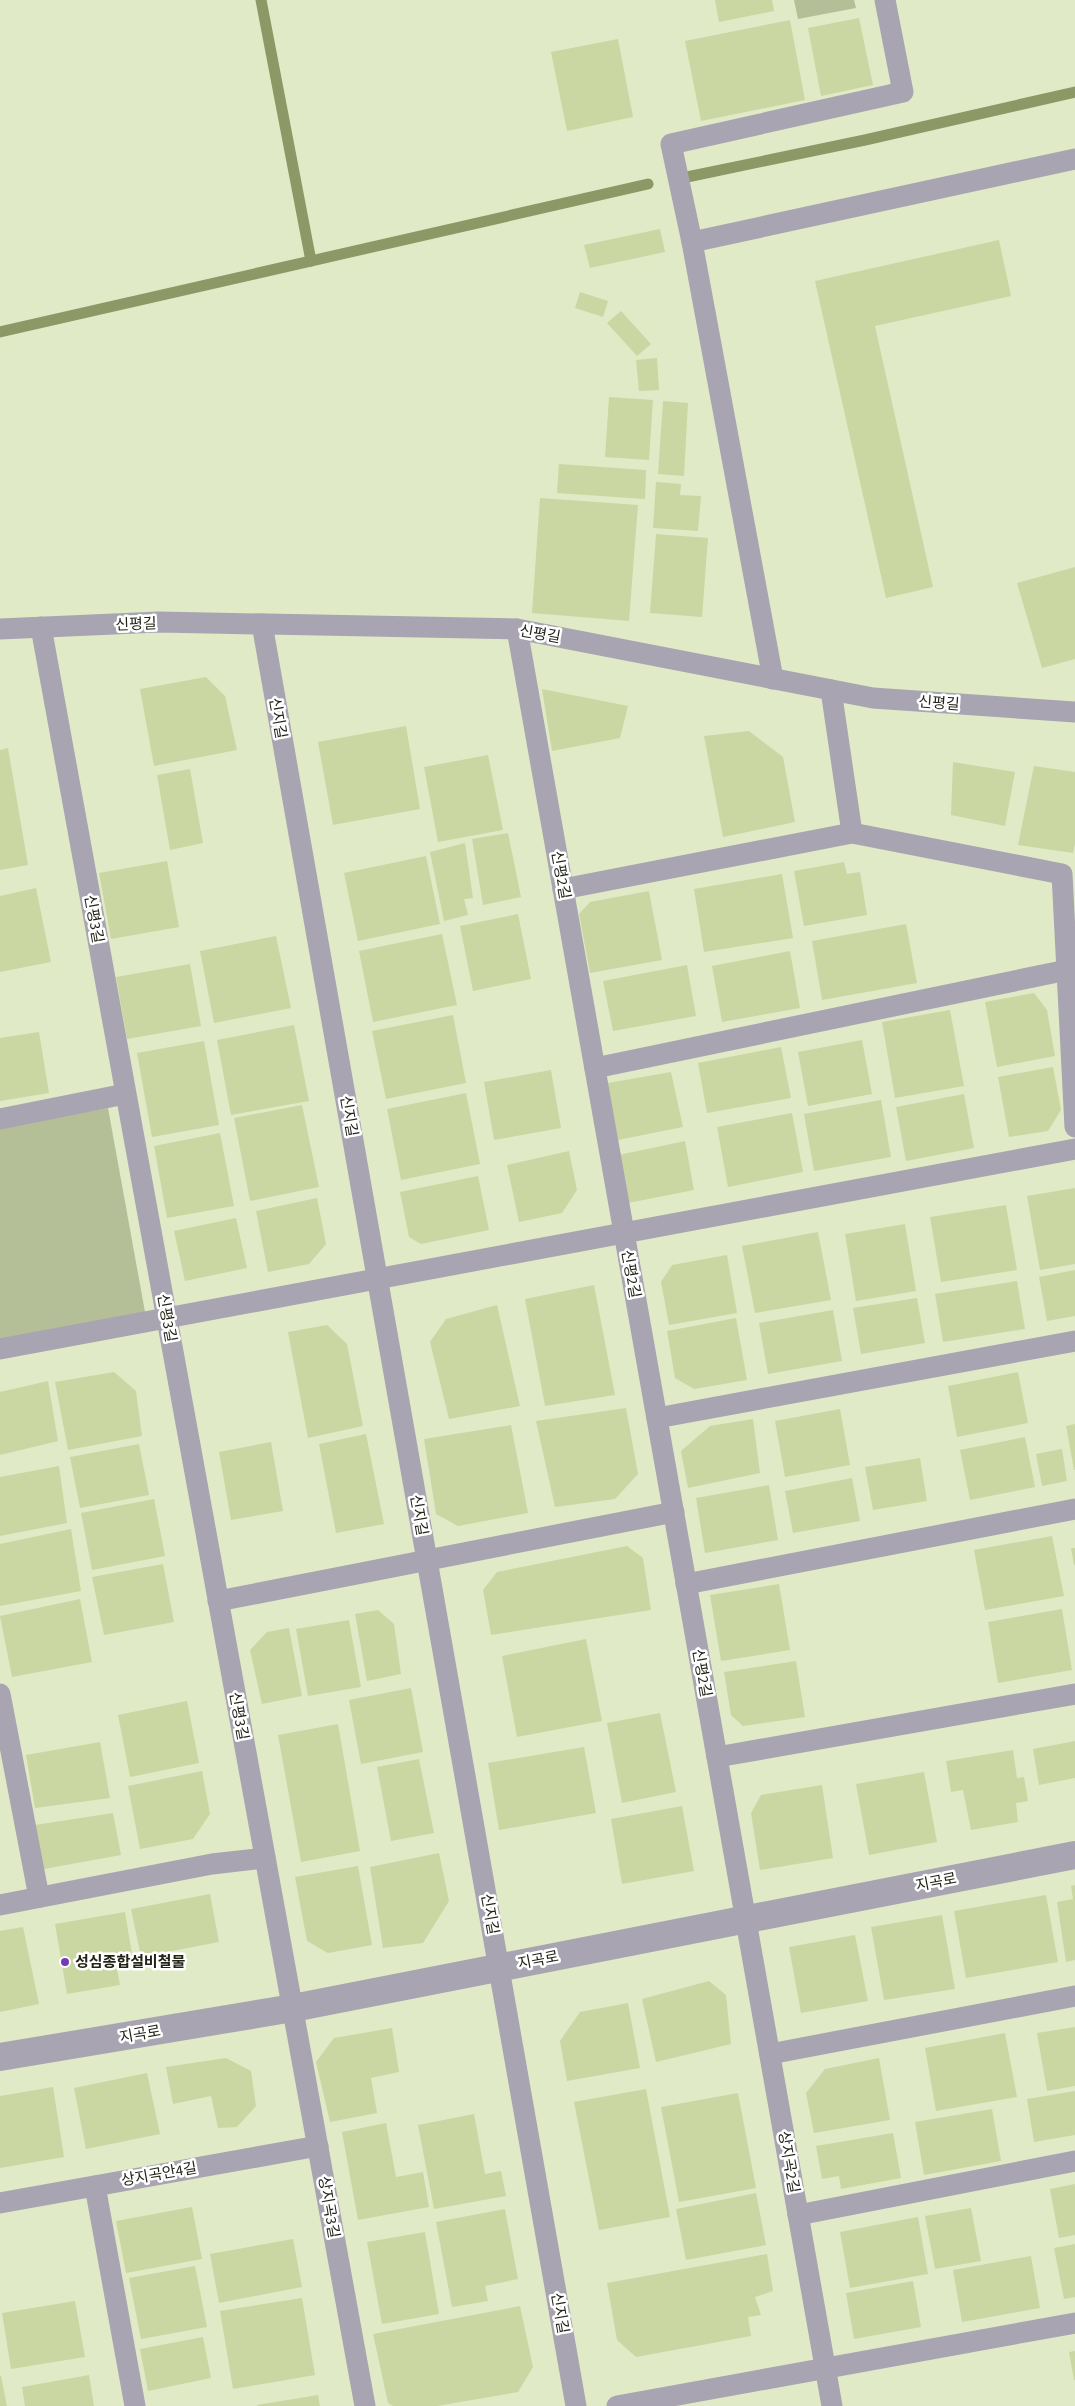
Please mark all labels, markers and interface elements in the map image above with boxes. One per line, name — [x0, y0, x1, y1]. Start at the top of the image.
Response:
street label: 신평길 — [115, 613, 157, 636]
street label: 신평길 — [518, 621, 562, 648]
street label: 신평길 — [918, 692, 960, 715]
street label: 신지길 — [264, 696, 291, 740]
street label: 신평2길 — [546, 849, 575, 901]
street label: 신평3길 — [79, 893, 108, 945]
street label: 신지길 — [335, 1094, 362, 1138]
street label: 신평2길 — [616, 1248, 645, 1300]
street label: 신평3길 — [152, 1292, 181, 1344]
street label: 신지길 — [405, 1493, 432, 1537]
street label: 신평2길 — [687, 1647, 716, 1699]
street label: 신평3길 — [224, 1690, 253, 1742]
street label: 지곡로 — [914, 1868, 958, 1897]
street label: 신지길 — [476, 1892, 503, 1936]
street label: 지곡로 — [516, 1946, 560, 1975]
place label: 성심종합설비철물 — [75, 1952, 186, 1973]
marker: 성심종합설비철물 — [59, 1956, 71, 1968]
street label: 지곡로 — [118, 2021, 162, 2048]
street label: 상지곡2길 — [773, 2129, 804, 2195]
street label: 상지곡안4길 — [120, 2158, 199, 2191]
street label: 상지곡3길 — [313, 2174, 344, 2240]
street label: 신지길 — [546, 2291, 573, 2335]

